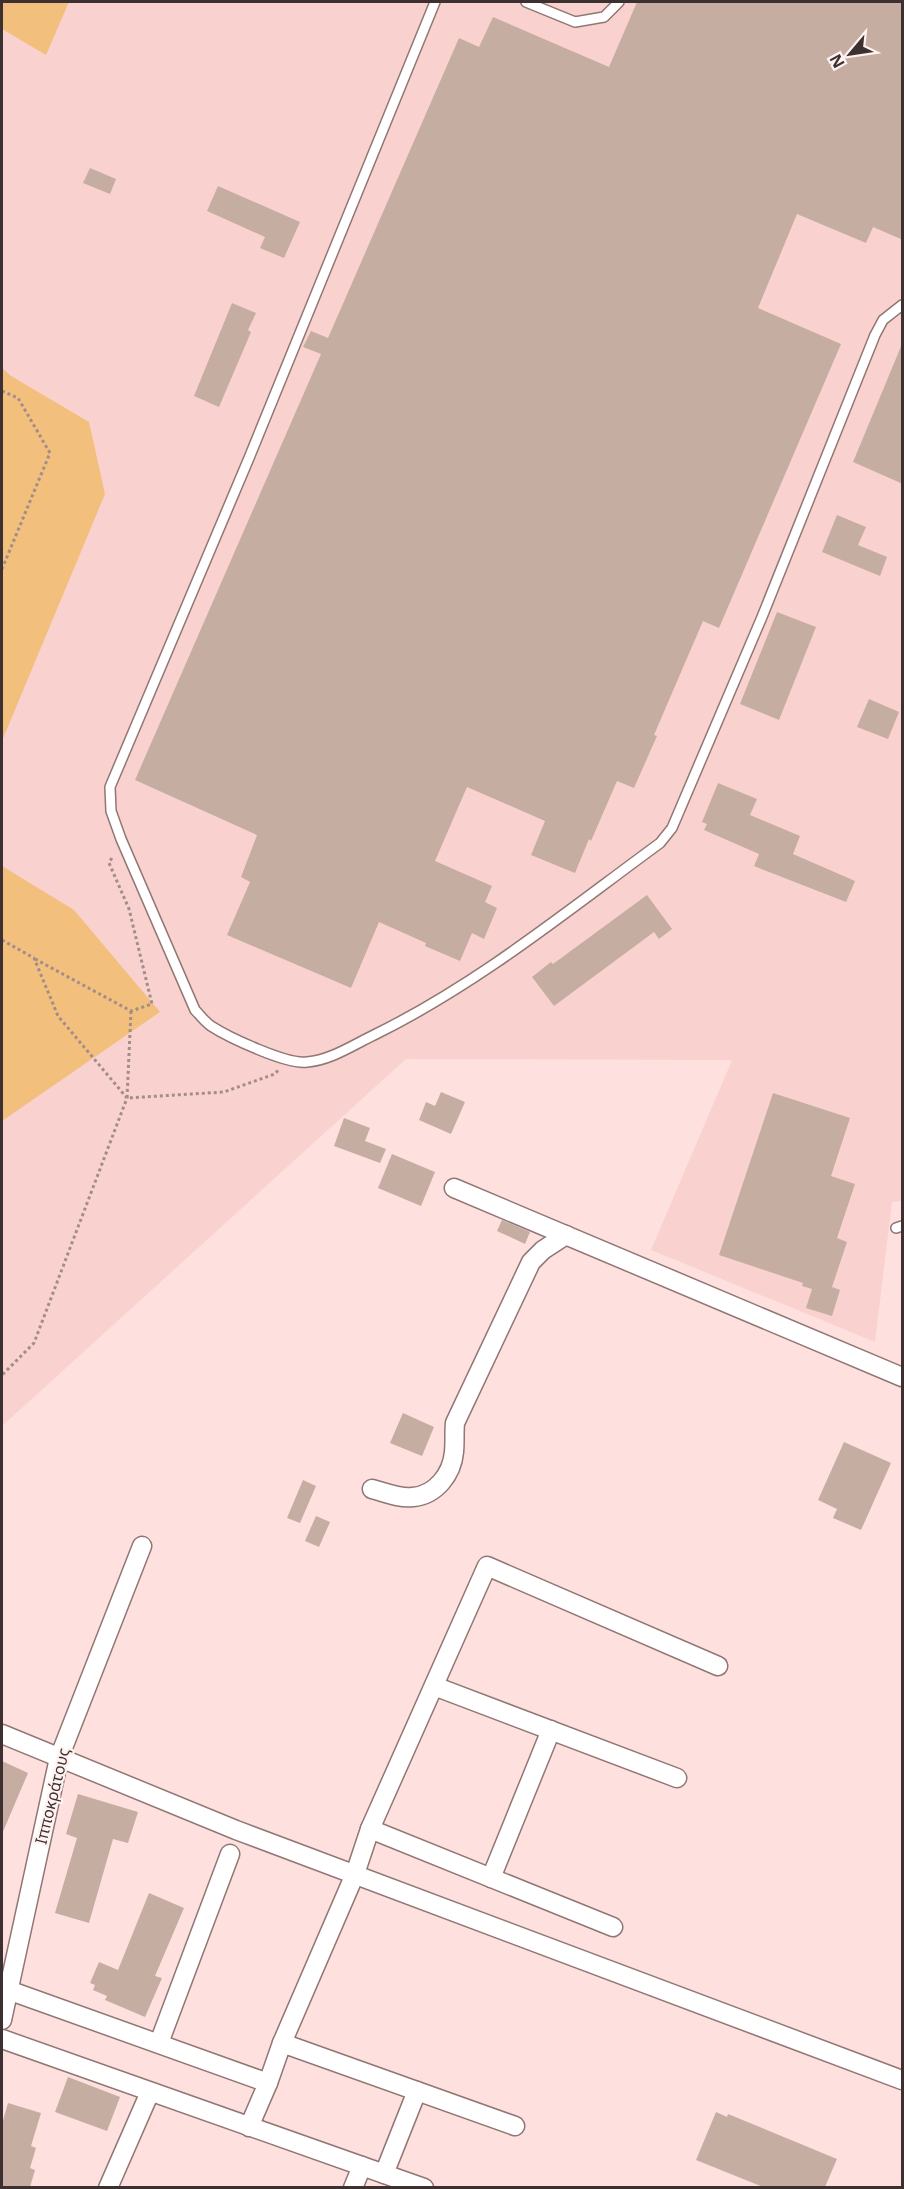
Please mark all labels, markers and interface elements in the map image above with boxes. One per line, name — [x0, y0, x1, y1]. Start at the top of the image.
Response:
north arrow — [820, 24, 880, 84]
text: N — [824, 50, 850, 72]
street label: Ιπποκράτους — [29, 1745, 75, 1846]

